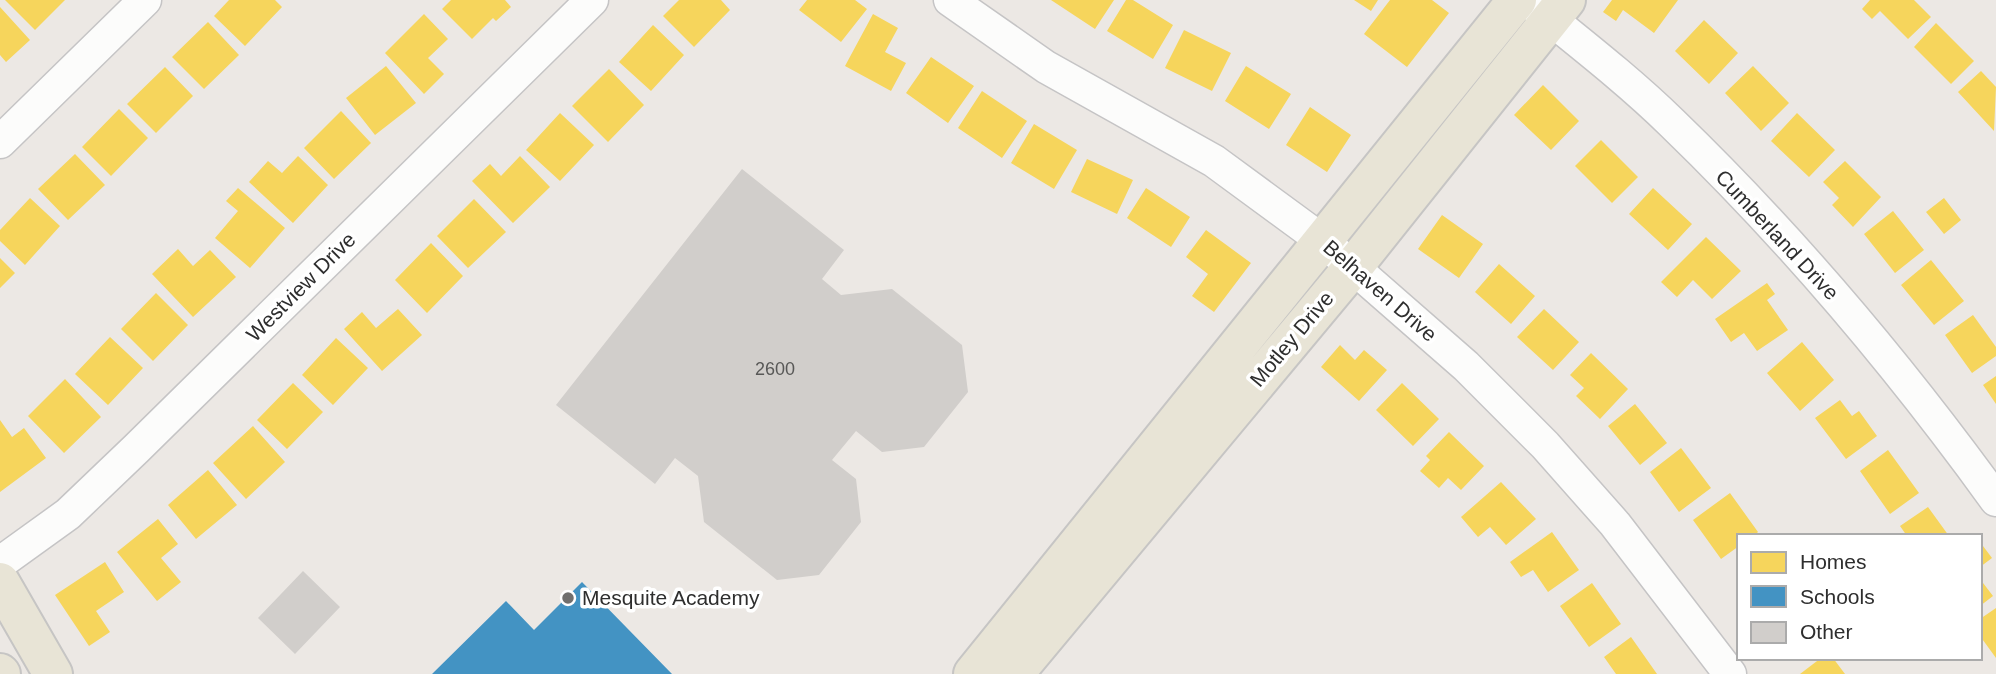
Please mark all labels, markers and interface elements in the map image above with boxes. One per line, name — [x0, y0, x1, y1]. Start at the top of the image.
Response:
street label: Cumberland Drive — [1711, 165, 1843, 304]
street label: Westview Drive — [241, 227, 360, 346]
street label: Belhaven Drive — [1319, 235, 1442, 346]
street label: Motley Drive — [1245, 287, 1338, 391]
house number: 2600 — [755, 359, 795, 379]
legend — [1737, 534, 1982, 660]
text: Homes — [1800, 550, 1867, 573]
text: Schools — [1800, 585, 1875, 608]
place label: Mesquite Academy — [582, 586, 760, 609]
marker: Mesquite Academy — [560, 590, 576, 606]
text: Other — [1800, 620, 1853, 643]

